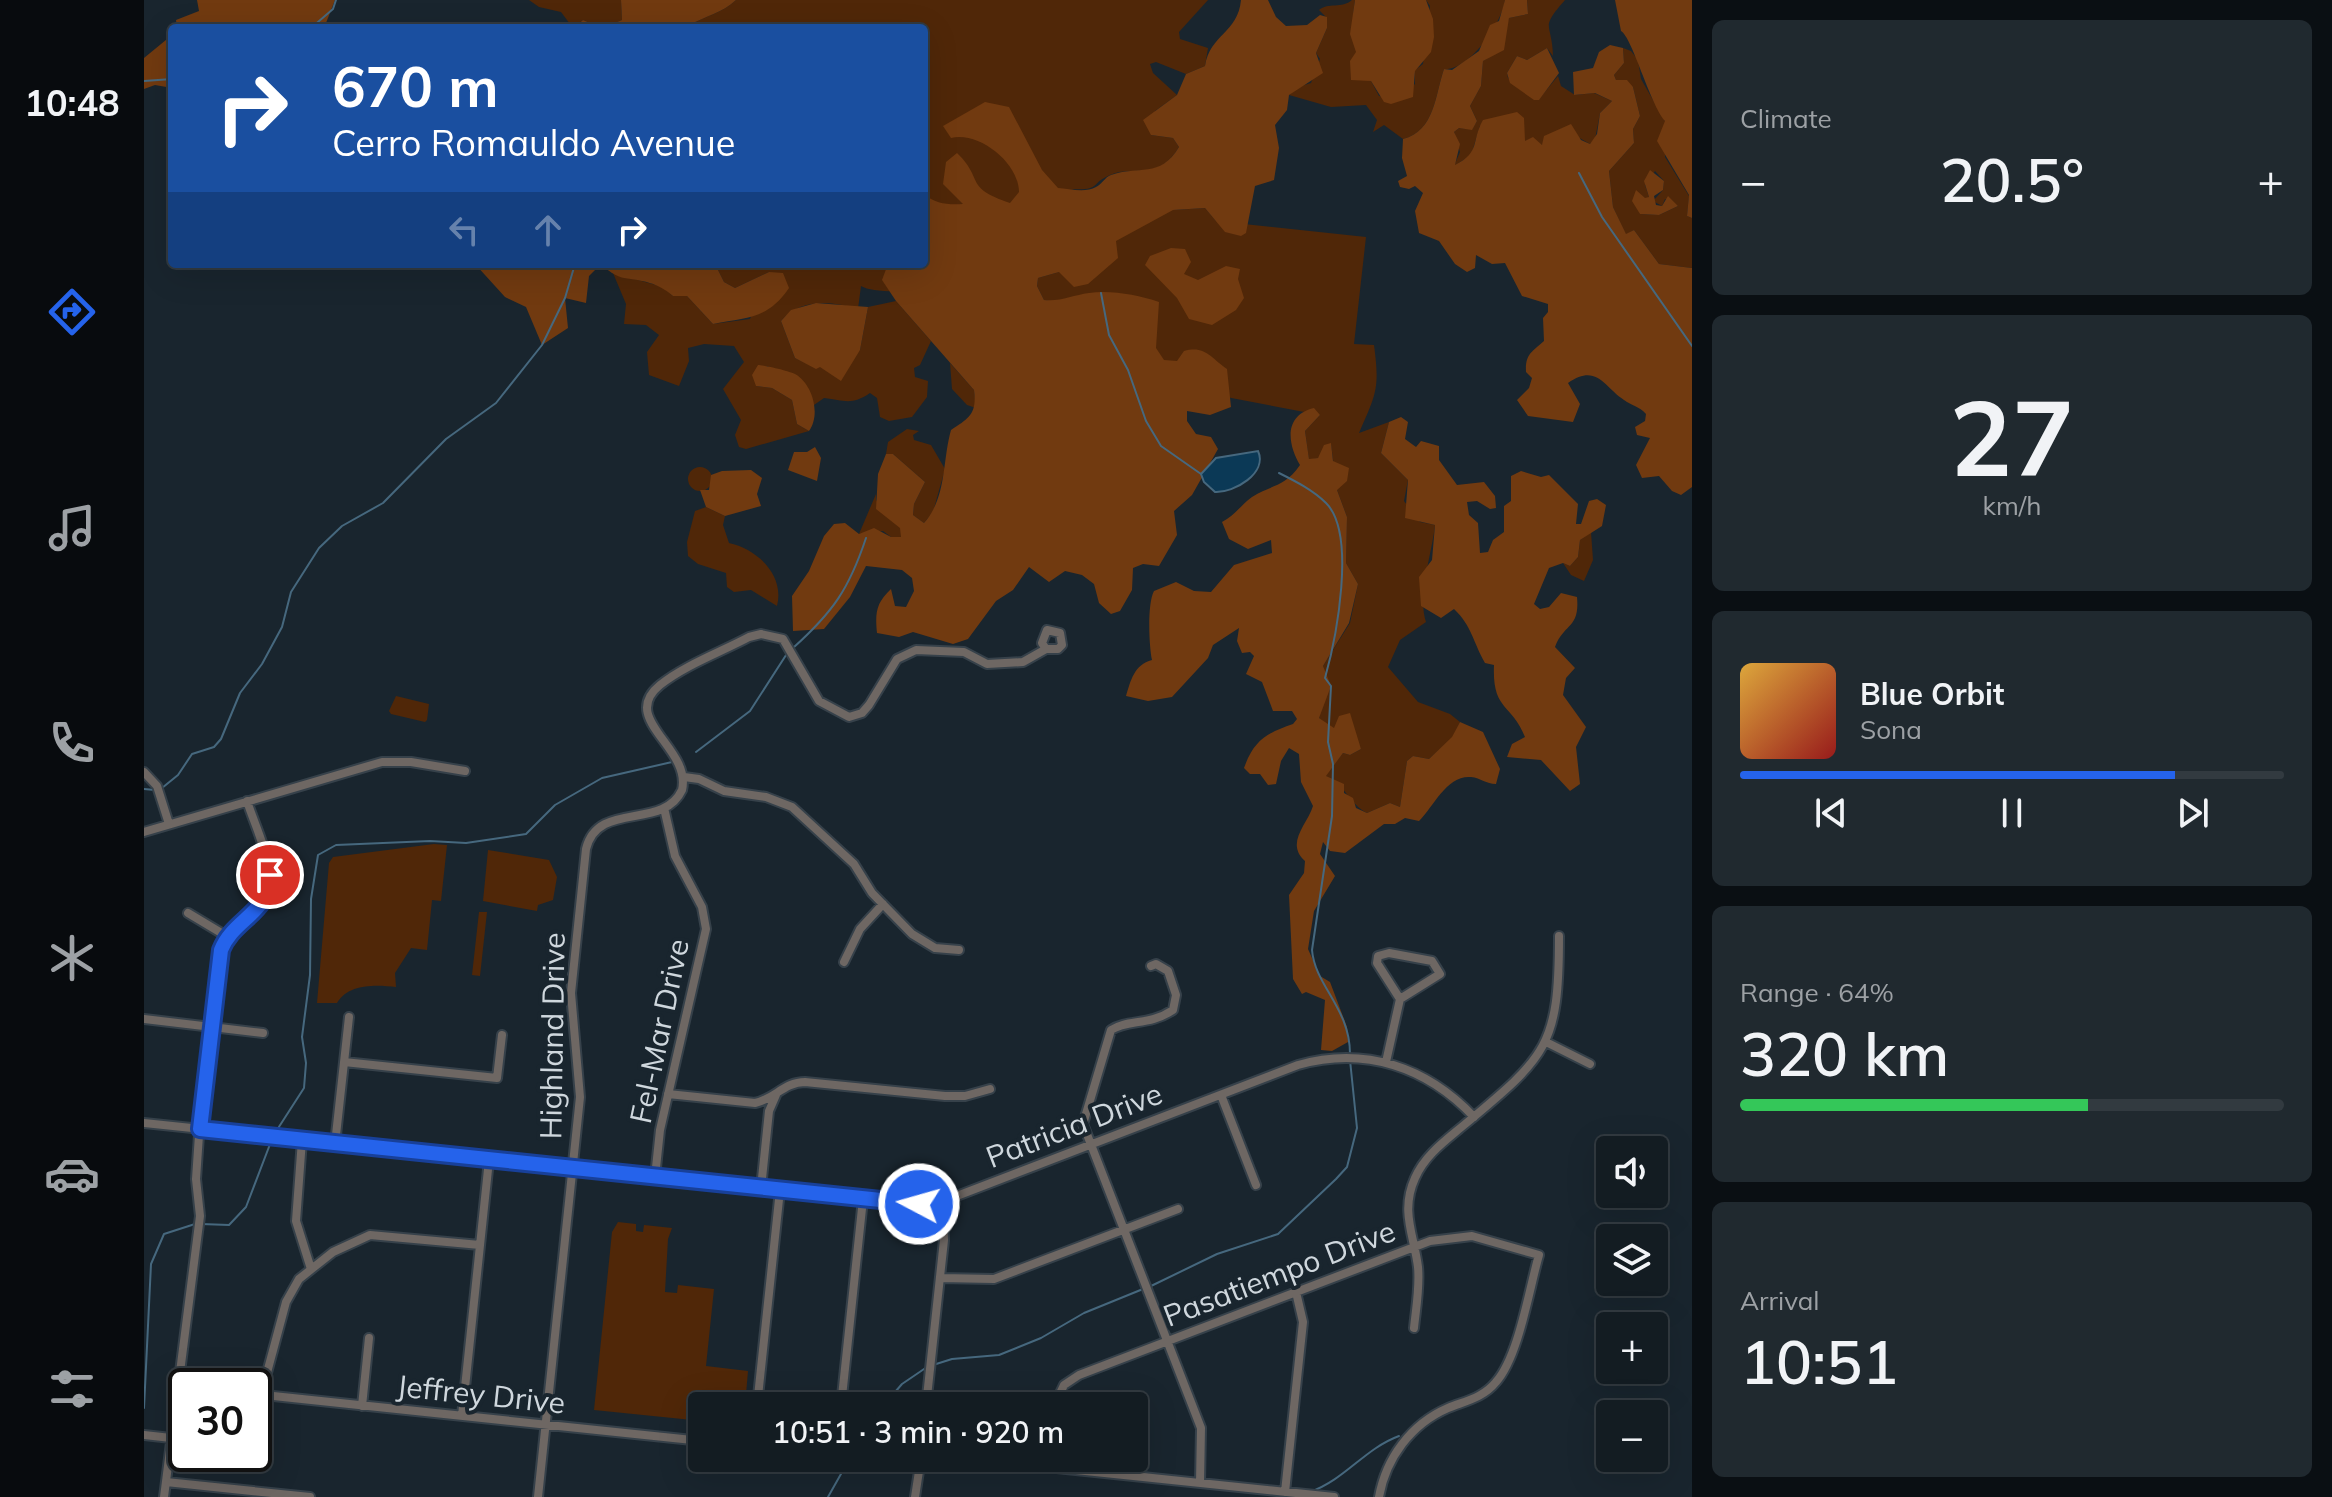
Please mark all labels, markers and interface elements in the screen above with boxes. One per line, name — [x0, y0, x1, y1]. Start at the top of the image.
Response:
text: 670 m — [332, 51, 499, 121]
icon: right — [200, 56, 304, 160]
text: 10:48 — [24, 80, 120, 125]
text: Climate — [1740, 102, 1832, 135]
text: Cerro Romauldo Avenue — [332, 120, 735, 165]
text: 20.5° — [1940, 142, 2084, 217]
text: − — [1740, 153, 1766, 208]
text: + — [2258, 153, 2284, 208]
icon: left — [442, 208, 486, 252]
icon: ahead — [526, 208, 570, 252]
icon: right — [610, 208, 654, 252]
icon: directions — [44, 284, 100, 340]
text: 27 — [1950, 371, 2074, 502]
text: km/h — [1983, 489, 2041, 522]
icon: music — [44, 500, 100, 556]
text: Blue Orbit — [1860, 675, 2004, 713]
text: Sona — [1860, 713, 1922, 746]
icon: phone — [44, 715, 100, 771]
icon: previous — [1809, 791, 1853, 835]
icon: pause — [1990, 791, 2034, 835]
icon: next — [2171, 791, 2215, 835]
pin — [236, 841, 304, 909]
icon: arrive — [248, 853, 292, 897]
icon: climate — [44, 930, 100, 986]
street label: Highland Drive — [531, 932, 573, 1140]
street label: Fel-Mar Drive — [621, 935, 697, 1127]
text: Range · 64% — [1740, 976, 1894, 1009]
text: 320 km — [1740, 1016, 1949, 1091]
street label: Patricia Drive — [981, 1074, 1167, 1176]
map controls — [1596, 1136, 1668, 1472]
button: sound — [1596, 1136, 1668, 1208]
icon: car — [44, 1146, 100, 1202]
position arrow — [877, 1162, 961, 1246]
street label: Pasatiempo Drive — [1158, 1211, 1400, 1335]
button: layers — [1596, 1224, 1668, 1296]
text: Arrival — [1740, 1284, 1820, 1317]
button: + — [1596, 1312, 1668, 1384]
text: 10:51 — [1740, 1324, 1898, 1399]
icon: filters — [44, 1361, 100, 1417]
street label: Jeffrey Drive — [395, 1366, 567, 1422]
speed limit sign: 30 — [168, 1368, 272, 1472]
button: − — [1596, 1400, 1668, 1472]
text: 10:51 · 3 min · 920 m — [772, 1413, 1064, 1451]

